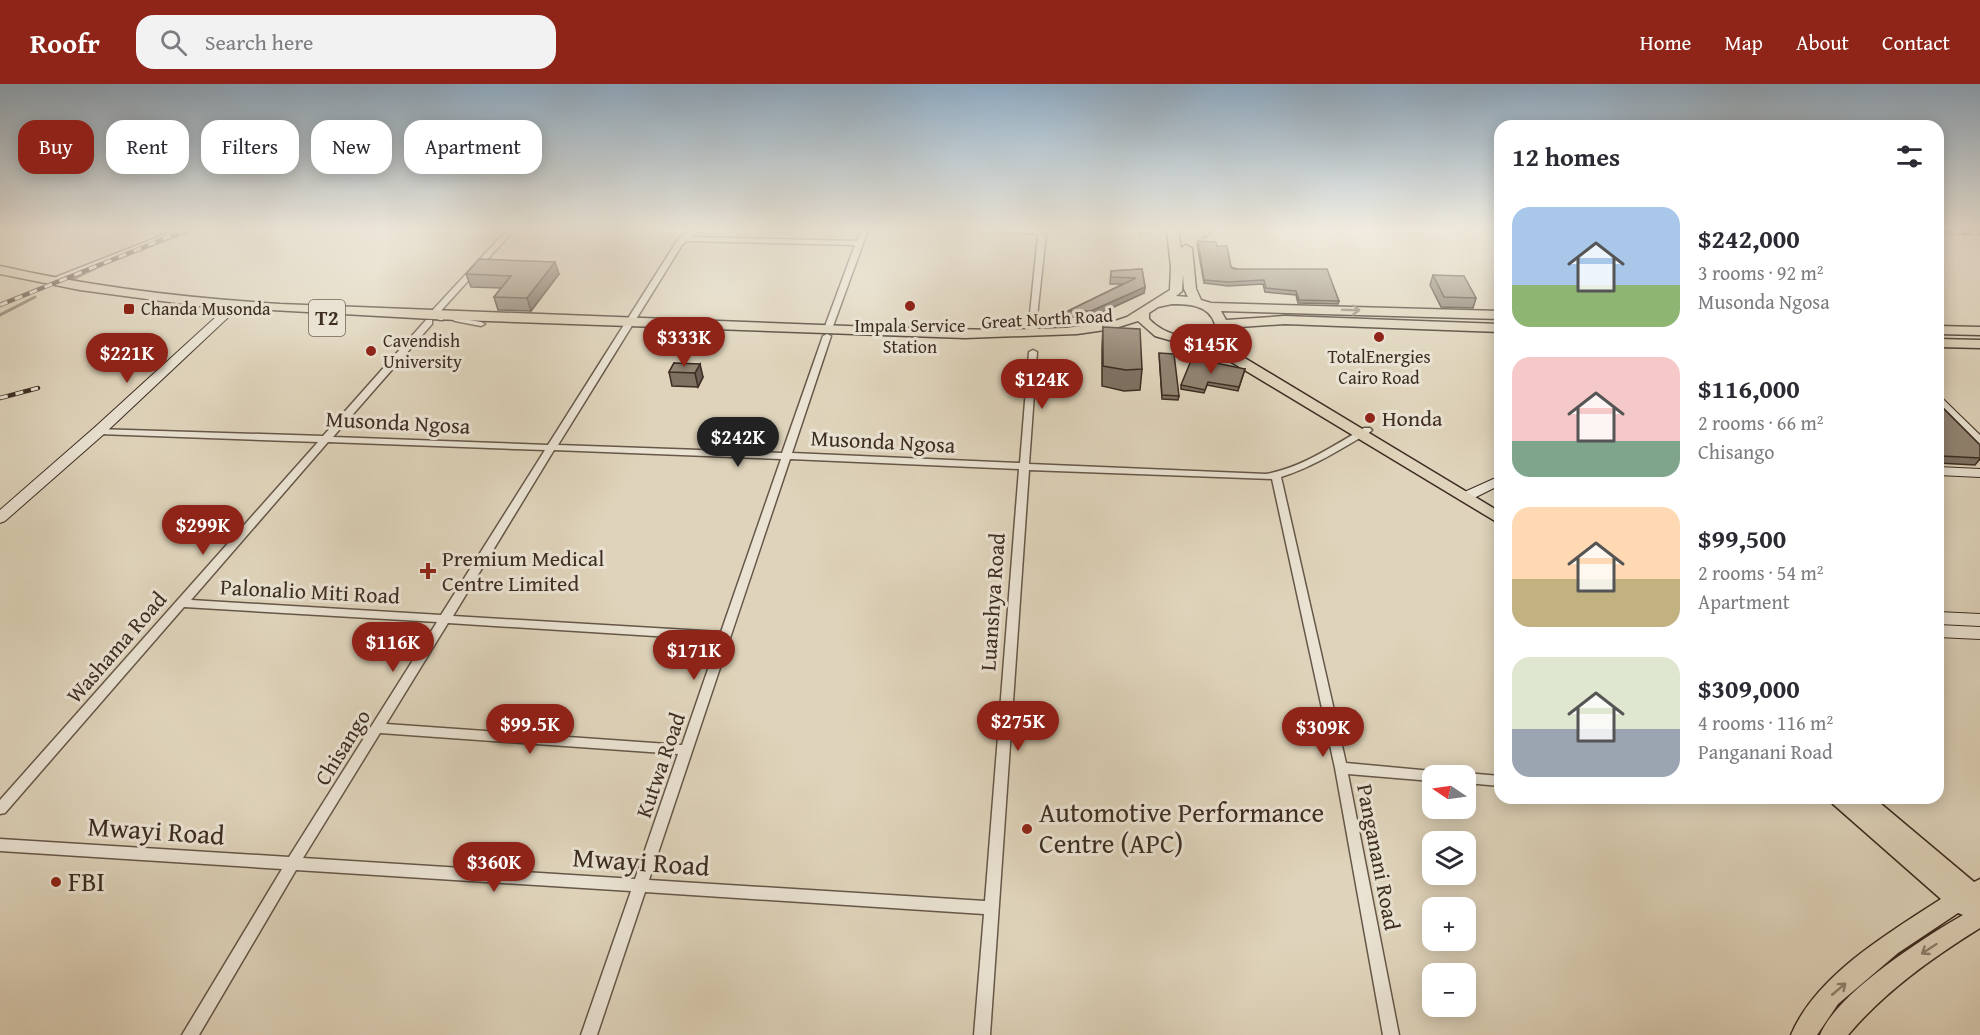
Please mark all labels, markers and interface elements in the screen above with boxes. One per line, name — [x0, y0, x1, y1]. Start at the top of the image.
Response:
search box — [136, 15, 556, 69]
text: Roofr — [30, 22, 100, 63]
icon: search — [157, 26, 190, 59]
text: Search here — [205, 26, 313, 58]
text: Home — [1640, 27, 1691, 58]
text: Map — [1724, 27, 1763, 58]
text: About — [1796, 27, 1849, 58]
text: Contact — [1882, 27, 1950, 58]
chip: Buy — [18, 120, 94, 174]
chip: Rent — [106, 120, 189, 174]
chip: Filters — [201, 120, 299, 174]
chip: New — [311, 120, 392, 174]
chip: Apartment — [404, 120, 542, 174]
text: 12 homes — [1512, 137, 1620, 176]
icon: filters — [1893, 140, 1926, 173]
text: $242,000 — [1698, 219, 1800, 258]
icon: home — [1560, 231, 1632, 303]
text: 3 rooms · 92 m² — [1698, 258, 1824, 287]
text: Musonda Ngosa — [1698, 287, 1830, 316]
place label: Chanda Musonda — [141, 295, 271, 322]
marker: Impala Service Station — [903, 299, 917, 313]
road number: T2 — [309, 300, 345, 336]
marker: Chanda Musonda — [122, 302, 136, 316]
street label: Great North Road — [981, 302, 1114, 335]
one-way arrow — [1340, 304, 1360, 315]
place label: Impala Service Station — [854, 312, 966, 360]
pin: $333K — [642, 317, 726, 368]
text: $333K — [657, 322, 711, 351]
pin: $145K — [1169, 324, 1253, 375]
place label: Cavendish University — [383, 327, 462, 375]
text: $145K — [1184, 329, 1238, 358]
marker: TotalEnergies Cairo Road — [1372, 330, 1386, 344]
pin: $221K — [85, 333, 169, 384]
text: $221K — [100, 338, 154, 367]
place label: TotalEnergies Cairo Road — [1327, 343, 1431, 391]
marker: Cavendish University — [364, 344, 378, 358]
pin: $124K — [1000, 359, 1084, 410]
text: $124K — [1015, 364, 1069, 393]
text: $116,000 — [1698, 369, 1800, 408]
icon: home — [1560, 381, 1632, 453]
street label: Musonda Ngosa — [325, 402, 472, 442]
place label: Honda — [1382, 402, 1443, 434]
text: 2 rooms · 66 m² — [1698, 408, 1824, 437]
marker: Honda — [1363, 411, 1377, 425]
pin: $242K — [696, 417, 780, 468]
street label: Musonda Ngosa — [810, 421, 957, 461]
text: $242K — [711, 422, 765, 451]
text: Chisango — [1698, 437, 1775, 466]
pin: $299K — [161, 505, 245, 556]
text: $299K — [176, 510, 230, 539]
text: $99,500 — [1698, 519, 1786, 558]
icon: home — [1560, 531, 1632, 603]
street label: Luanshya Road — [971, 532, 1013, 672]
place label: Premium Medical Centre Limited — [442, 542, 604, 599]
text: 2 rooms · 54 m² — [1698, 558, 1824, 587]
marker: Premium Medical Centre Limited — [419, 562, 437, 580]
street label: Palonalio Miti Road — [219, 570, 401, 612]
street label: Washama Road — [58, 584, 174, 710]
text: Apartment — [1698, 587, 1790, 616]
pin: $116K — [351, 622, 435, 673]
text: $116K — [366, 627, 420, 656]
pin: $171K — [652, 630, 736, 681]
text: $171K — [667, 635, 721, 664]
text: $309,000 — [1698, 669, 1800, 708]
icon: home — [1560, 681, 1632, 753]
pin: $275K — [976, 701, 1060, 752]
street label: Chisango — [306, 703, 378, 791]
pin: $99.5K — [481, 704, 579, 755]
text: $275K — [991, 706, 1045, 735]
pin: $309K — [1281, 707, 1365, 758]
street label: Kutwa Road — [627, 708, 693, 822]
text: 4 rooms · 116 m² — [1698, 708, 1833, 737]
text: $99.5K — [500, 709, 560, 738]
text: $309K — [1296, 712, 1350, 741]
text: Panganani Road — [1698, 737, 1833, 766]
north arrow — [1422, 765, 1476, 819]
map controls — [1422, 765, 1476, 1017]
street label: Panganani Road — [1349, 781, 1409, 933]
place label: Automotive Performance Centre (APC) — [1039, 792, 1324, 863]
street label: Mwayi Road — [86, 805, 226, 855]
marker: Automotive Performance Centre (APC) — [1020, 822, 1034, 836]
button: layers — [1422, 831, 1476, 885]
street label: Mwayi Road — [571, 836, 711, 886]
pin: $360K — [452, 842, 536, 893]
text: $360K — [467, 847, 521, 876]
place label: FBI — [68, 861, 105, 901]
marker: FBI — [49, 875, 63, 889]
button: + — [1422, 897, 1476, 951]
one-way arrow — [1921, 943, 1938, 955]
button: − — [1422, 963, 1476, 1017]
one-way arrow — [1831, 982, 1847, 995]

